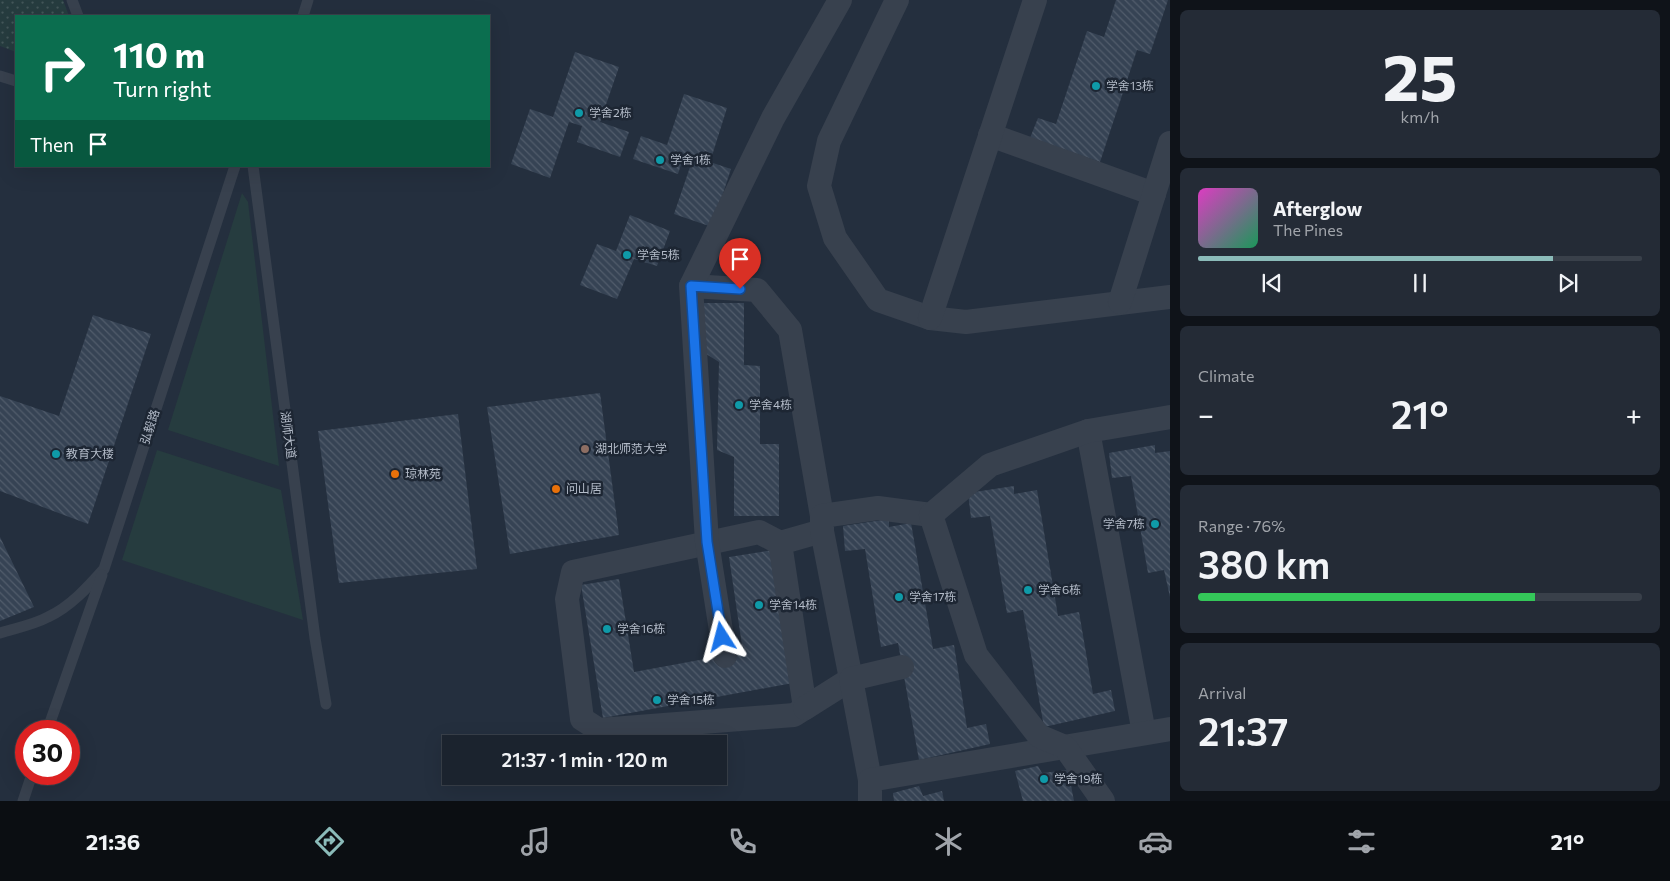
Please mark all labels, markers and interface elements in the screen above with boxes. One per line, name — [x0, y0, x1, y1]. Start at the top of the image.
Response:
text: 110 m — [113, 32, 205, 75]
icon: right — [30, 35, 95, 100]
text: 25 — [1383, 35, 1457, 114]
text: Turn right — [113, 75, 211, 102]
place label: 学舍13栋 — [1106, 78, 1154, 92]
marker: 学舍13栋 — [1090, 80, 1102, 92]
place label: 学舍2栋 — [589, 105, 632, 119]
marker: 学舍2栋 — [573, 107, 585, 119]
text: km/h — [1401, 107, 1439, 126]
icon: arrive — [84, 130, 112, 158]
text: Then — [30, 133, 74, 156]
place label: 学舍1栋 — [670, 152, 711, 166]
marker: 学舍1栋 — [654, 154, 666, 166]
text: Afterglow — [1273, 197, 1362, 220]
text: The Pines — [1273, 220, 1343, 239]
pin — [719, 238, 761, 289]
icon: arrive — [726, 245, 754, 273]
place label: 学舍5栋 — [637, 247, 680, 261]
marker: 学舍5栋 — [621, 249, 633, 261]
icon: previous — [1258, 269, 1286, 297]
icon: pause — [1406, 269, 1434, 297]
icon: next — [1554, 269, 1582, 297]
text: Climate — [1198, 366, 1254, 385]
text: 21° — [1391, 390, 1448, 437]
place label: 学舍4栋 — [749, 397, 792, 411]
text: − — [1198, 397, 1214, 431]
text: + — [1626, 397, 1642, 431]
marker: 学舍4栋 — [733, 399, 745, 411]
street label: 弘毅路 — [137, 407, 161, 446]
street label: 湖师大道 — [279, 410, 299, 460]
place label: 湖北师范大学 — [595, 441, 667, 455]
marker: 湖北师范大学 — [579, 443, 591, 455]
place label: 教育大楼 — [66, 446, 114, 460]
marker: 教育大楼 — [50, 448, 62, 460]
place label: 琼林苑 — [405, 466, 441, 480]
marker: 琼林苑 — [389, 468, 401, 480]
place label: 问山居 — [566, 481, 602, 495]
marker: 问山居 — [550, 483, 562, 495]
place label: 学舍7栋 — [1103, 516, 1145, 530]
text: Range · 76% — [1198, 516, 1285, 535]
marker: 学舍7栋 — [1149, 518, 1161, 530]
text: 380 km — [1198, 540, 1330, 587]
place label: 学舍6栋 — [1038, 582, 1081, 596]
marker: 学舍6栋 — [1022, 584, 1034, 596]
place label: 学舍17栋 — [909, 589, 956, 603]
marker: 学舍17栋 — [893, 591, 905, 603]
place label: 学舍14栋 — [769, 597, 817, 611]
marker: 学舍14栋 — [753, 599, 765, 611]
position arrow — [695, 610, 747, 662]
place label: 学舍16栋 — [617, 621, 665, 635]
marker: 学舍16栋 — [601, 623, 613, 635]
text: Arrival — [1198, 683, 1246, 702]
place label: 学舍15栋 — [667, 692, 715, 706]
marker: 学舍15栋 — [651, 694, 663, 706]
text: 21:37 — [1198, 707, 1288, 754]
speed limit sign: 30 — [15, 720, 80, 785]
text: 21:37 · 1 min · 120 m — [502, 748, 667, 771]
place label: 学舍19栋 — [1054, 771, 1102, 785]
marker: 学舍19栋 — [1038, 773, 1050, 785]
icon: directions — [312, 824, 347, 859]
icon: music — [518, 824, 553, 859]
icon: phone — [725, 824, 760, 859]
icon: climate — [931, 824, 966, 859]
icon: car — [1138, 824, 1173, 859]
icon: filters — [1344, 824, 1379, 859]
text: 21:36 — [86, 828, 140, 855]
text: 21° — [1551, 828, 1584, 855]

